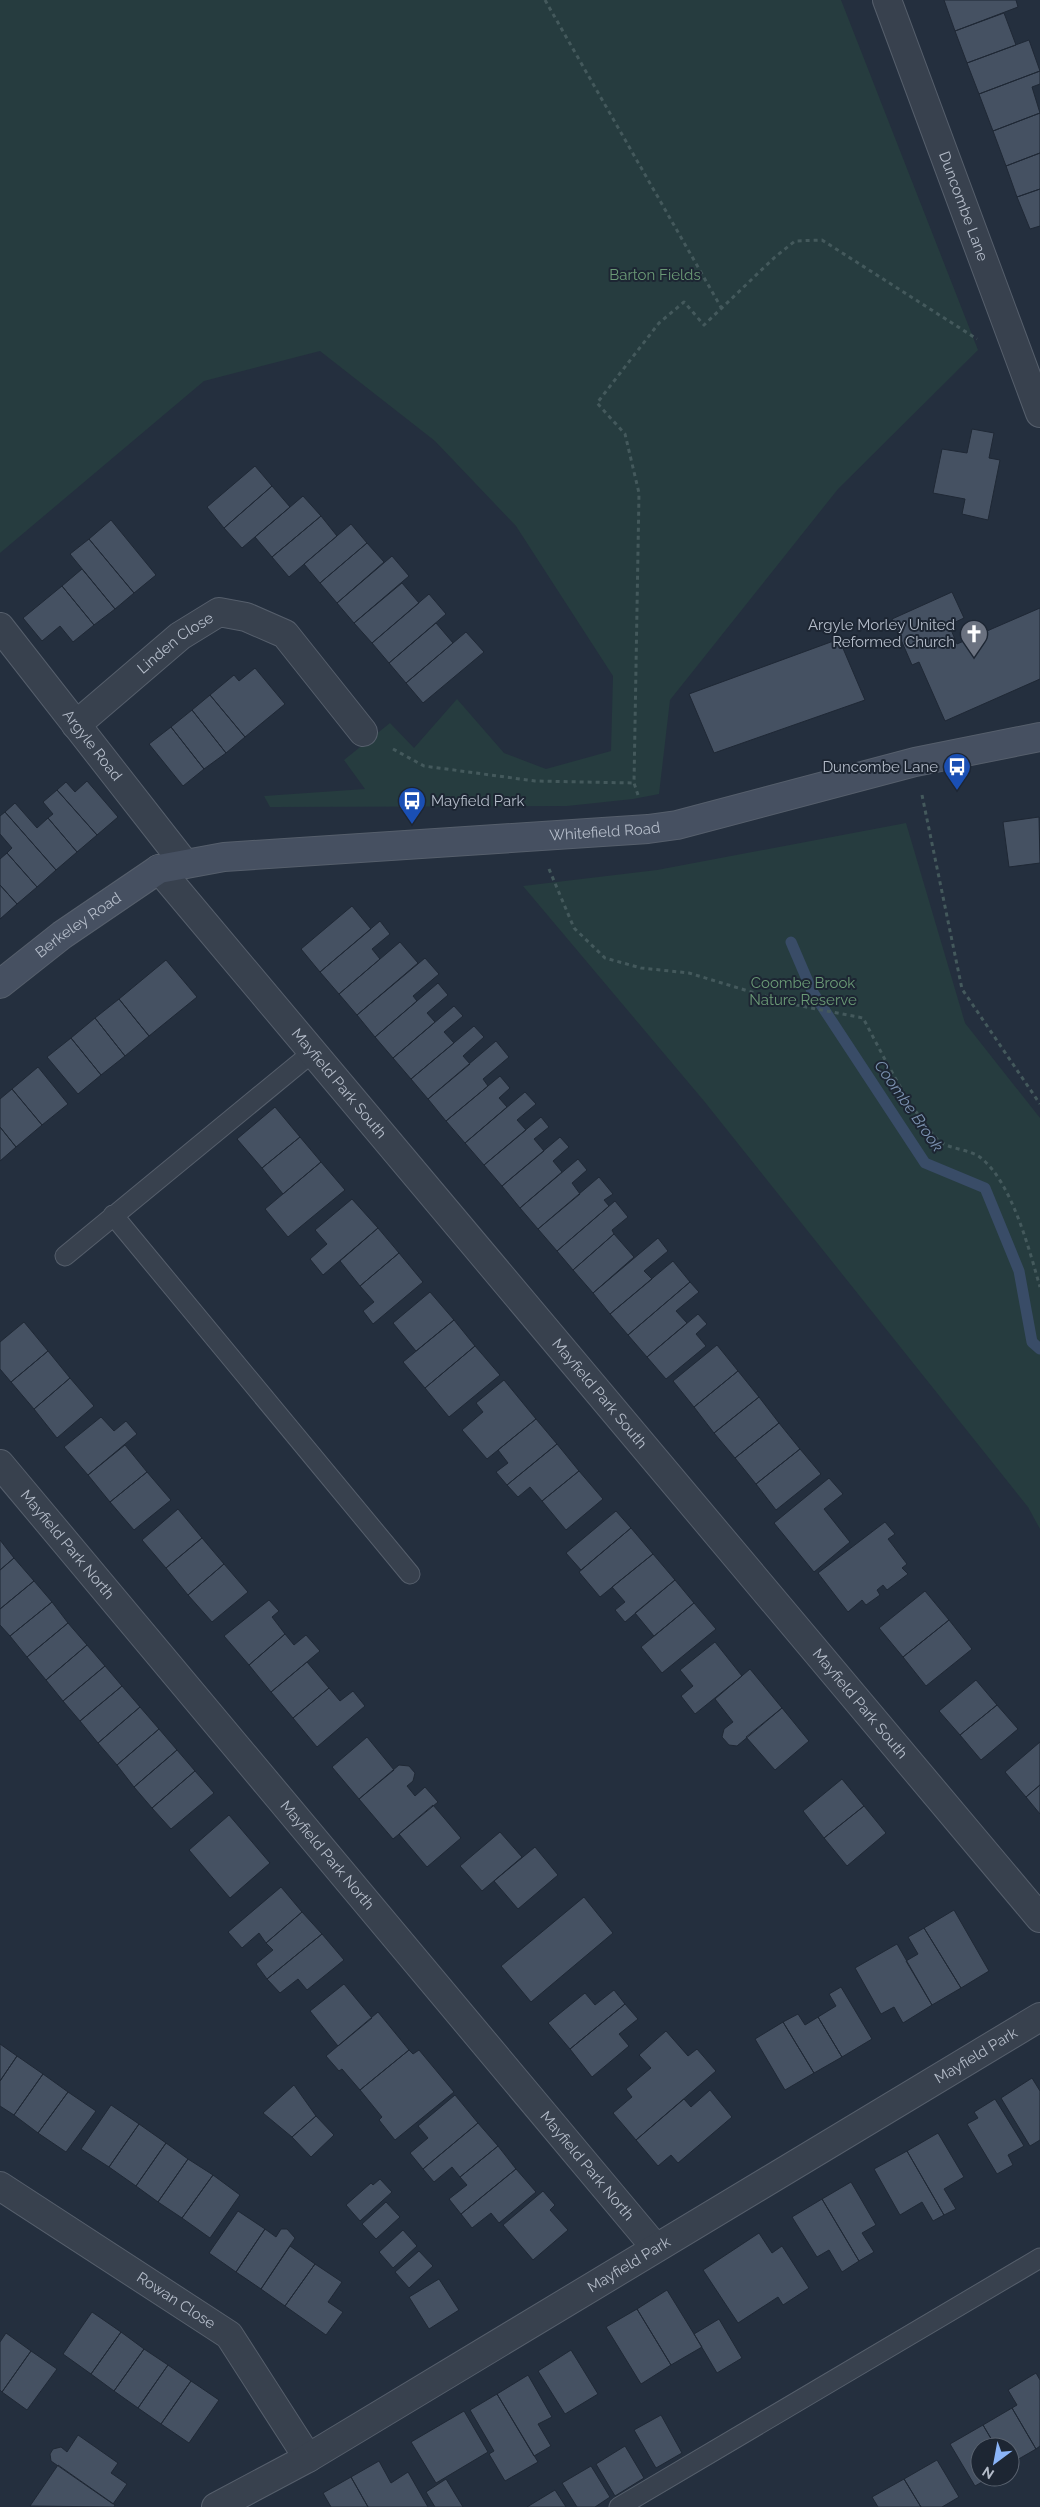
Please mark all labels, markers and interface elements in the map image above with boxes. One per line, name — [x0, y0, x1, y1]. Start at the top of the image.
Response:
street label: Duncombe Lane — [935, 149, 992, 264]
park label: Barton Fields — [609, 266, 701, 284]
street label: Linden Close — [134, 609, 217, 678]
place label: Argyle Morley United Reformed Church — [808, 616, 955, 651]
church icon: Argyle Morley United Reformed Church — [959, 619, 989, 658]
street label: Argyle Road — [59, 706, 126, 784]
bus stop icon: Duncombe Lane — [942, 752, 972, 791]
place label: Duncombe Lane — [822, 758, 938, 776]
bus stop icon: Mayfield Park — [397, 786, 427, 825]
place label: Mayfield Park — [431, 792, 524, 810]
street label: Whitefield Road — [549, 818, 661, 844]
street label: Berkeley Road — [32, 889, 124, 962]
park label: Coombe Brook Nature Reserve — [749, 974, 857, 1009]
street label: Mayfield Park South — [288, 1025, 390, 1142]
water label: Coombe Brook — [870, 1057, 948, 1156]
street label: Mayfield Park South — [548, 1335, 651, 1452]
street label: Mayfield Park North — [17, 1486, 118, 1603]
street label: Mayfield Park South — [809, 1645, 911, 1762]
street label: Mayfield Park North — [276, 1797, 378, 1913]
street label: Mayfield Park — [931, 2024, 1021, 2087]
street label: Mayfield Park North — [536, 2108, 638, 2224]
street label: Mayfield Park — [584, 2233, 674, 2296]
street label: Rowan Close — [133, 2268, 219, 2333]
north arrow — [970, 2437, 1020, 2487]
text: N — [979, 2463, 997, 2483]

